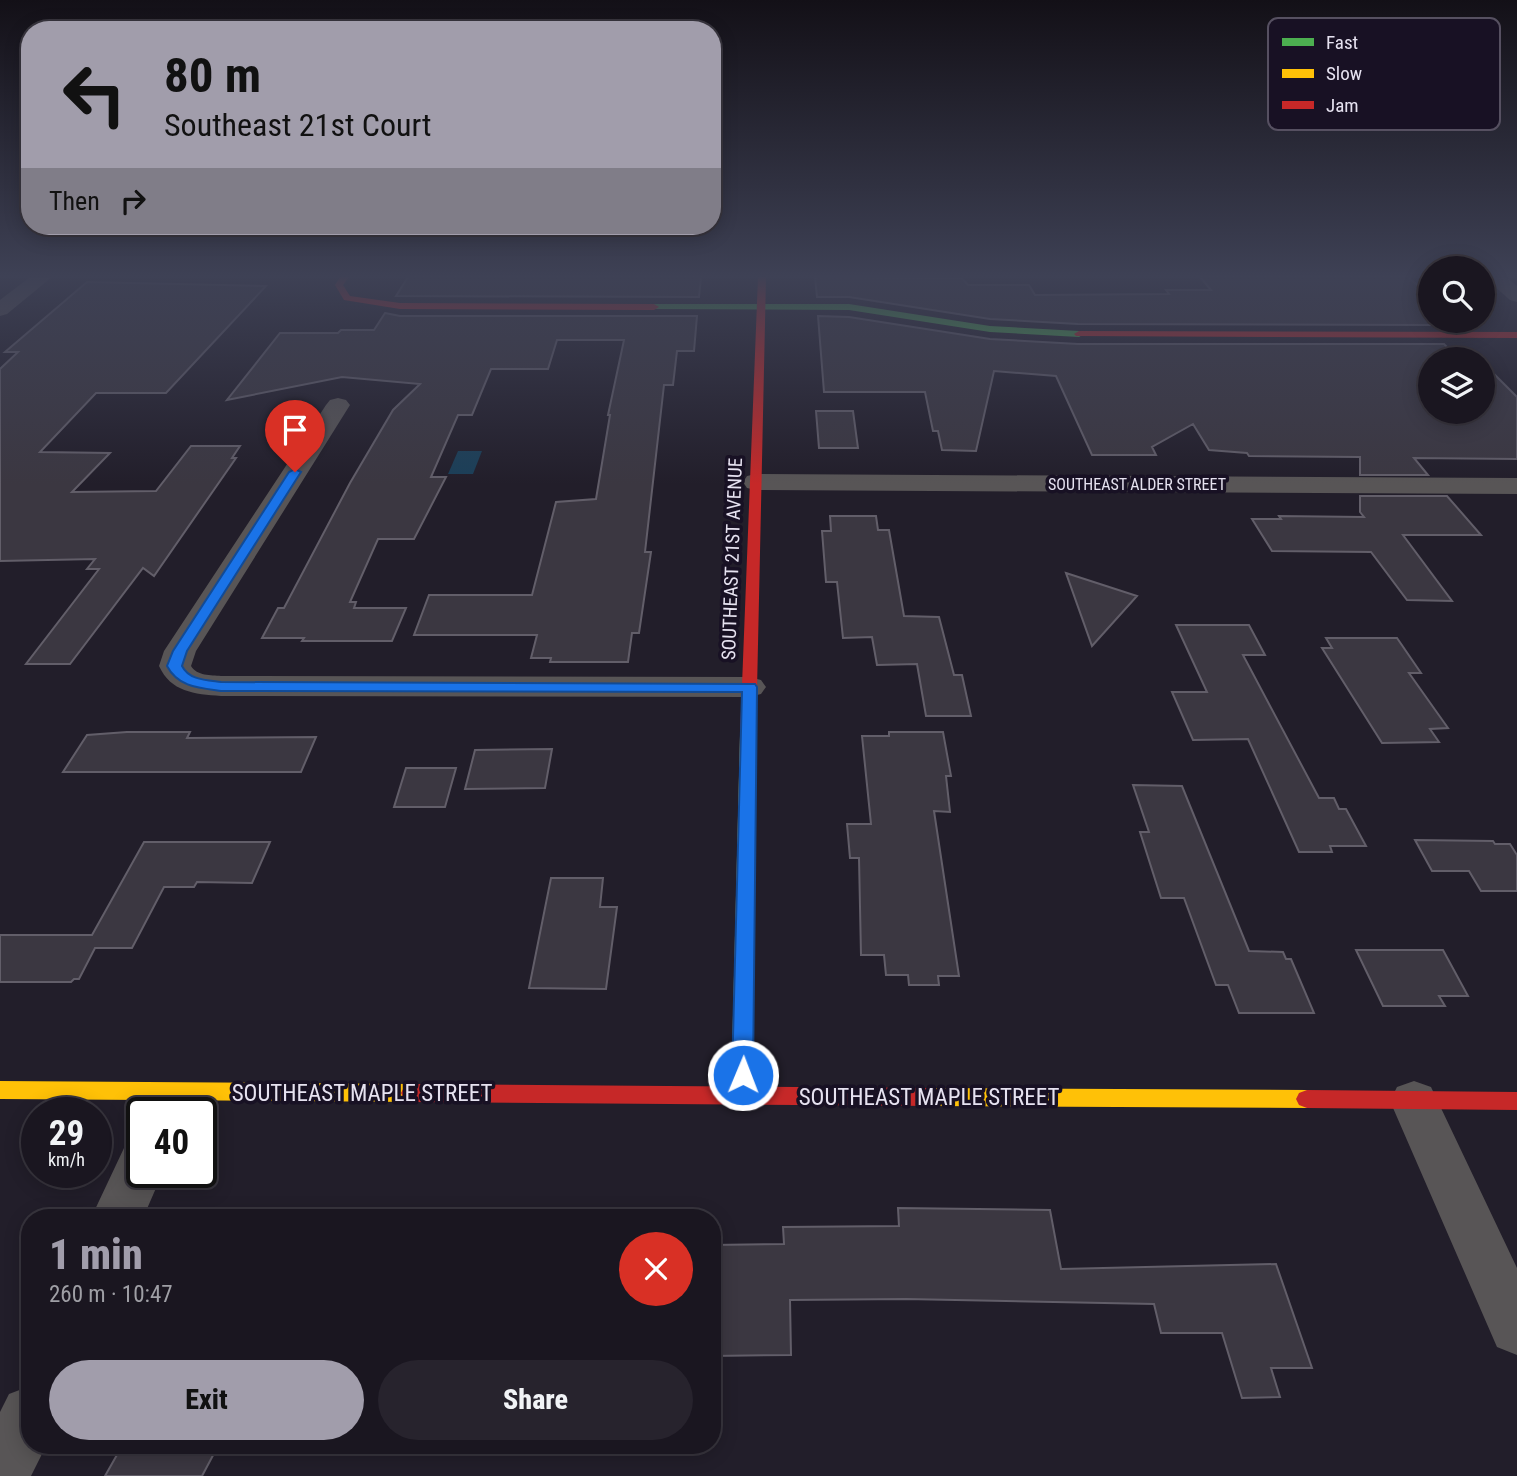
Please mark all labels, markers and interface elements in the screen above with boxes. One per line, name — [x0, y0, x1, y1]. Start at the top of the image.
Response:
legend — [1268, 18, 1500, 130]
text: Fast — [1326, 31, 1358, 54]
text: 80 m — [164, 47, 261, 104]
icon: left — [49, 49, 140, 140]
text: Slow — [1326, 62, 1362, 85]
text: Jam — [1326, 94, 1359, 117]
text: Southeast 21st Court — [164, 106, 431, 144]
icon: right — [114, 182, 152, 220]
text: Then — [49, 186, 100, 216]
map controls — [1418, 256, 1495, 424]
button: search — [1418, 256, 1495, 333]
button: layers — [1418, 347, 1495, 424]
pin — [265, 400, 325, 472]
icon: arrive — [276, 411, 314, 449]
street label: SOUTHEAST 21ST AVENUE — [717, 457, 747, 661]
street label: SOUTHEAST ALDER STREET — [1048, 475, 1226, 494]
position arrow — [706, 1038, 780, 1112]
street label: SOUTHEAST MAPLE STREET — [232, 1080, 492, 1107]
street label: SOUTHEAST MAPLE STREET — [799, 1084, 1059, 1111]
speed limit sign: 40 — [126, 1097, 217, 1188]
text: 29 — [49, 1113, 84, 1154]
text: km/h — [48, 1149, 85, 1170]
text: 1 min — [49, 1230, 143, 1279]
button: close — [619, 1232, 693, 1306]
text: 260 m · 10:47 — [49, 1281, 173, 1308]
button: Exit — [49, 1360, 364, 1440]
button: Share — [378, 1360, 693, 1440]

